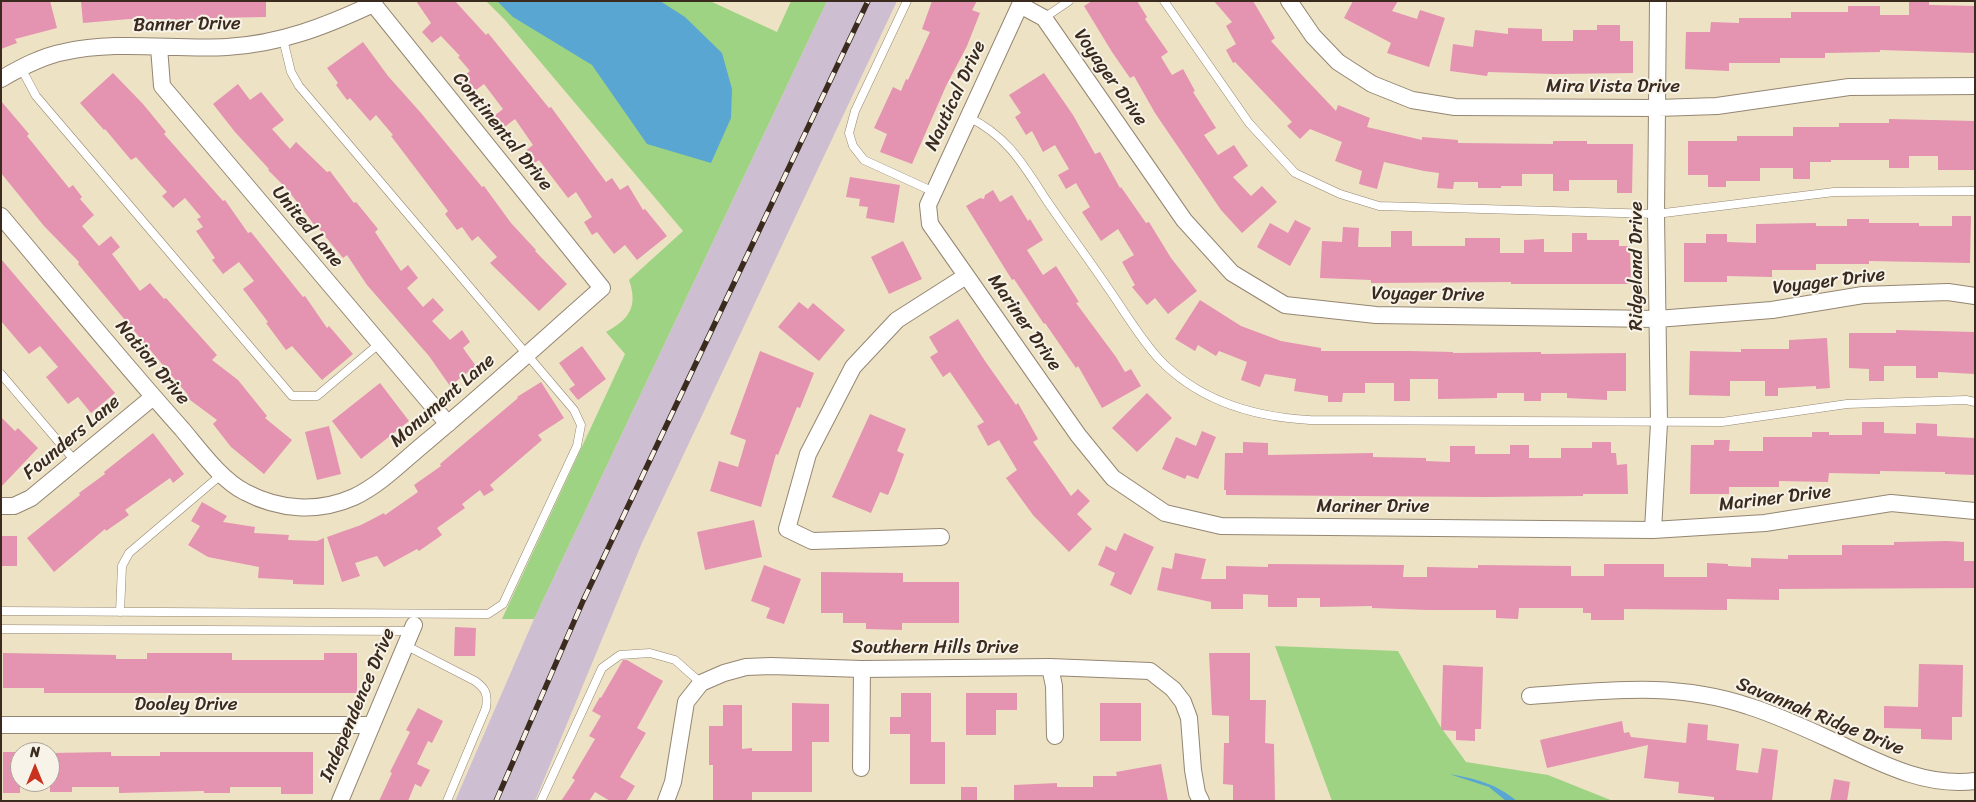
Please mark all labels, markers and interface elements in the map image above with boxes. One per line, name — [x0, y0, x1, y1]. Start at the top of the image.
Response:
street label: Banner Drive — [133, 13, 241, 37]
street label: Voyager Drive — [1068, 25, 1152, 131]
street label: Nautical Drive — [921, 37, 991, 155]
street label: Continental Drive — [447, 68, 557, 196]
street label: Mira Vista Drive — [1546, 76, 1680, 98]
street label: United Lane — [266, 182, 348, 272]
street label: Ridgeland Drive — [1626, 201, 1648, 331]
street label: Voyager Drive — [1771, 264, 1887, 300]
street label: Mariner Drive — [982, 270, 1066, 376]
street label: Voyager Drive — [1371, 283, 1485, 307]
street label: Nation Drive — [110, 316, 194, 410]
street label: Monument Lane — [386, 349, 500, 453]
street label: Founders Lane — [19, 391, 125, 485]
street label: Mariner Drive — [1717, 481, 1833, 517]
street label: Mariner Drive — [1316, 496, 1430, 518]
street label: Independence Drive — [315, 625, 401, 785]
street label: Southern Hills Drive — [851, 637, 1019, 659]
street label: Savannah Ridge Drive — [1733, 673, 1907, 761]
street label: Dooley Drive — [134, 694, 238, 716]
text: N — [30, 740, 40, 765]
north arrow — [10, 742, 60, 792]

